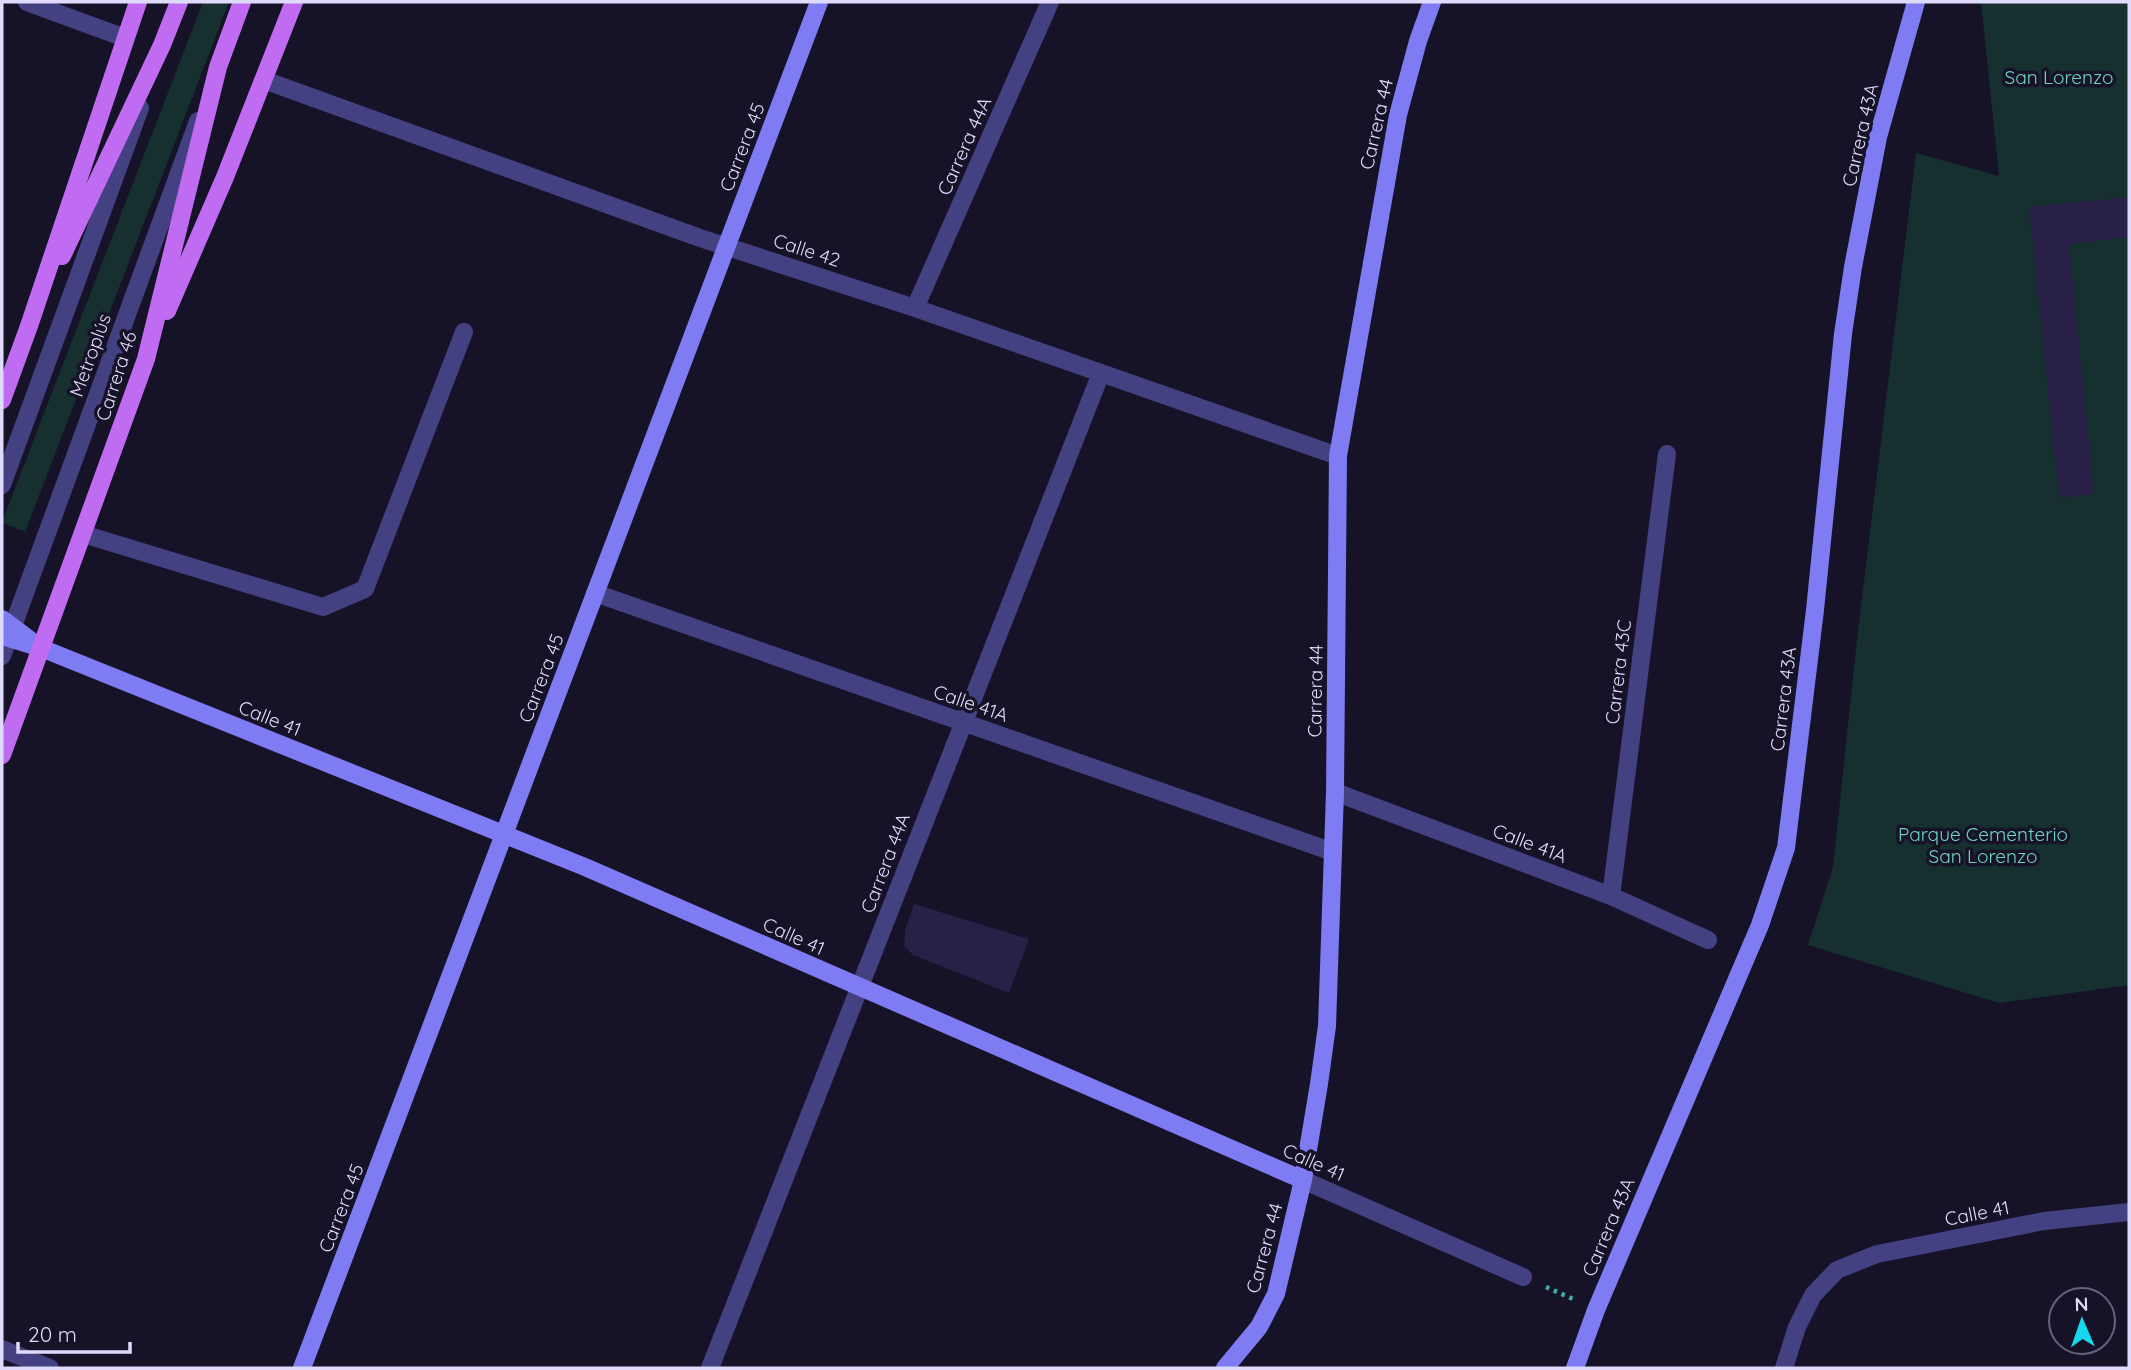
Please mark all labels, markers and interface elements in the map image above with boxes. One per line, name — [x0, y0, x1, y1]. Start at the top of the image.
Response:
park label: San Lorenzo — [2005, 65, 2113, 89]
street label: Carrera 44 — [1354, 76, 1398, 172]
street label: Carrera 43A — [1837, 81, 1883, 189]
street label: Carrera 44A — [932, 93, 996, 199]
street label: Carrera 45 — [714, 99, 770, 195]
street label: Calle 42 — [771, 228, 843, 272]
street label: Metroplús — [64, 310, 116, 400]
street label: Carrera 46 — [90, 328, 142, 424]
street label: Carrera 43C — [1600, 618, 1636, 726]
street label: Carrera 45 — [513, 630, 569, 726]
street label: Carrera 44 — [1302, 644, 1328, 738]
street label: Carrera 43A — [1765, 645, 1801, 753]
street label: Calle 41A — [930, 679, 1012, 727]
street label: Calle 41 — [235, 695, 305, 741]
street label: Carrera 44A — [855, 810, 915, 916]
street label: Calle 41A — [1489, 818, 1571, 868]
park label: Parque Cementerio San Lorenzo — [1898, 822, 2068, 868]
street label: Calle 41 — [759, 912, 829, 960]
street label: Calle 41 — [1279, 1138, 1349, 1186]
street label: Carrera 45 — [313, 1160, 369, 1256]
street label: Carrera 43A — [1576, 1174, 1640, 1280]
street label: Calle 41 — [1943, 1195, 2011, 1231]
street label: Carrera 44 — [1240, 1200, 1288, 1296]
north arrow — [2047, 1286, 2117, 1356]
text: N — [2074, 1292, 2089, 1316]
scale bar — [18, 1310, 130, 1354]
text: 20 m — [28, 1321, 77, 1347]

